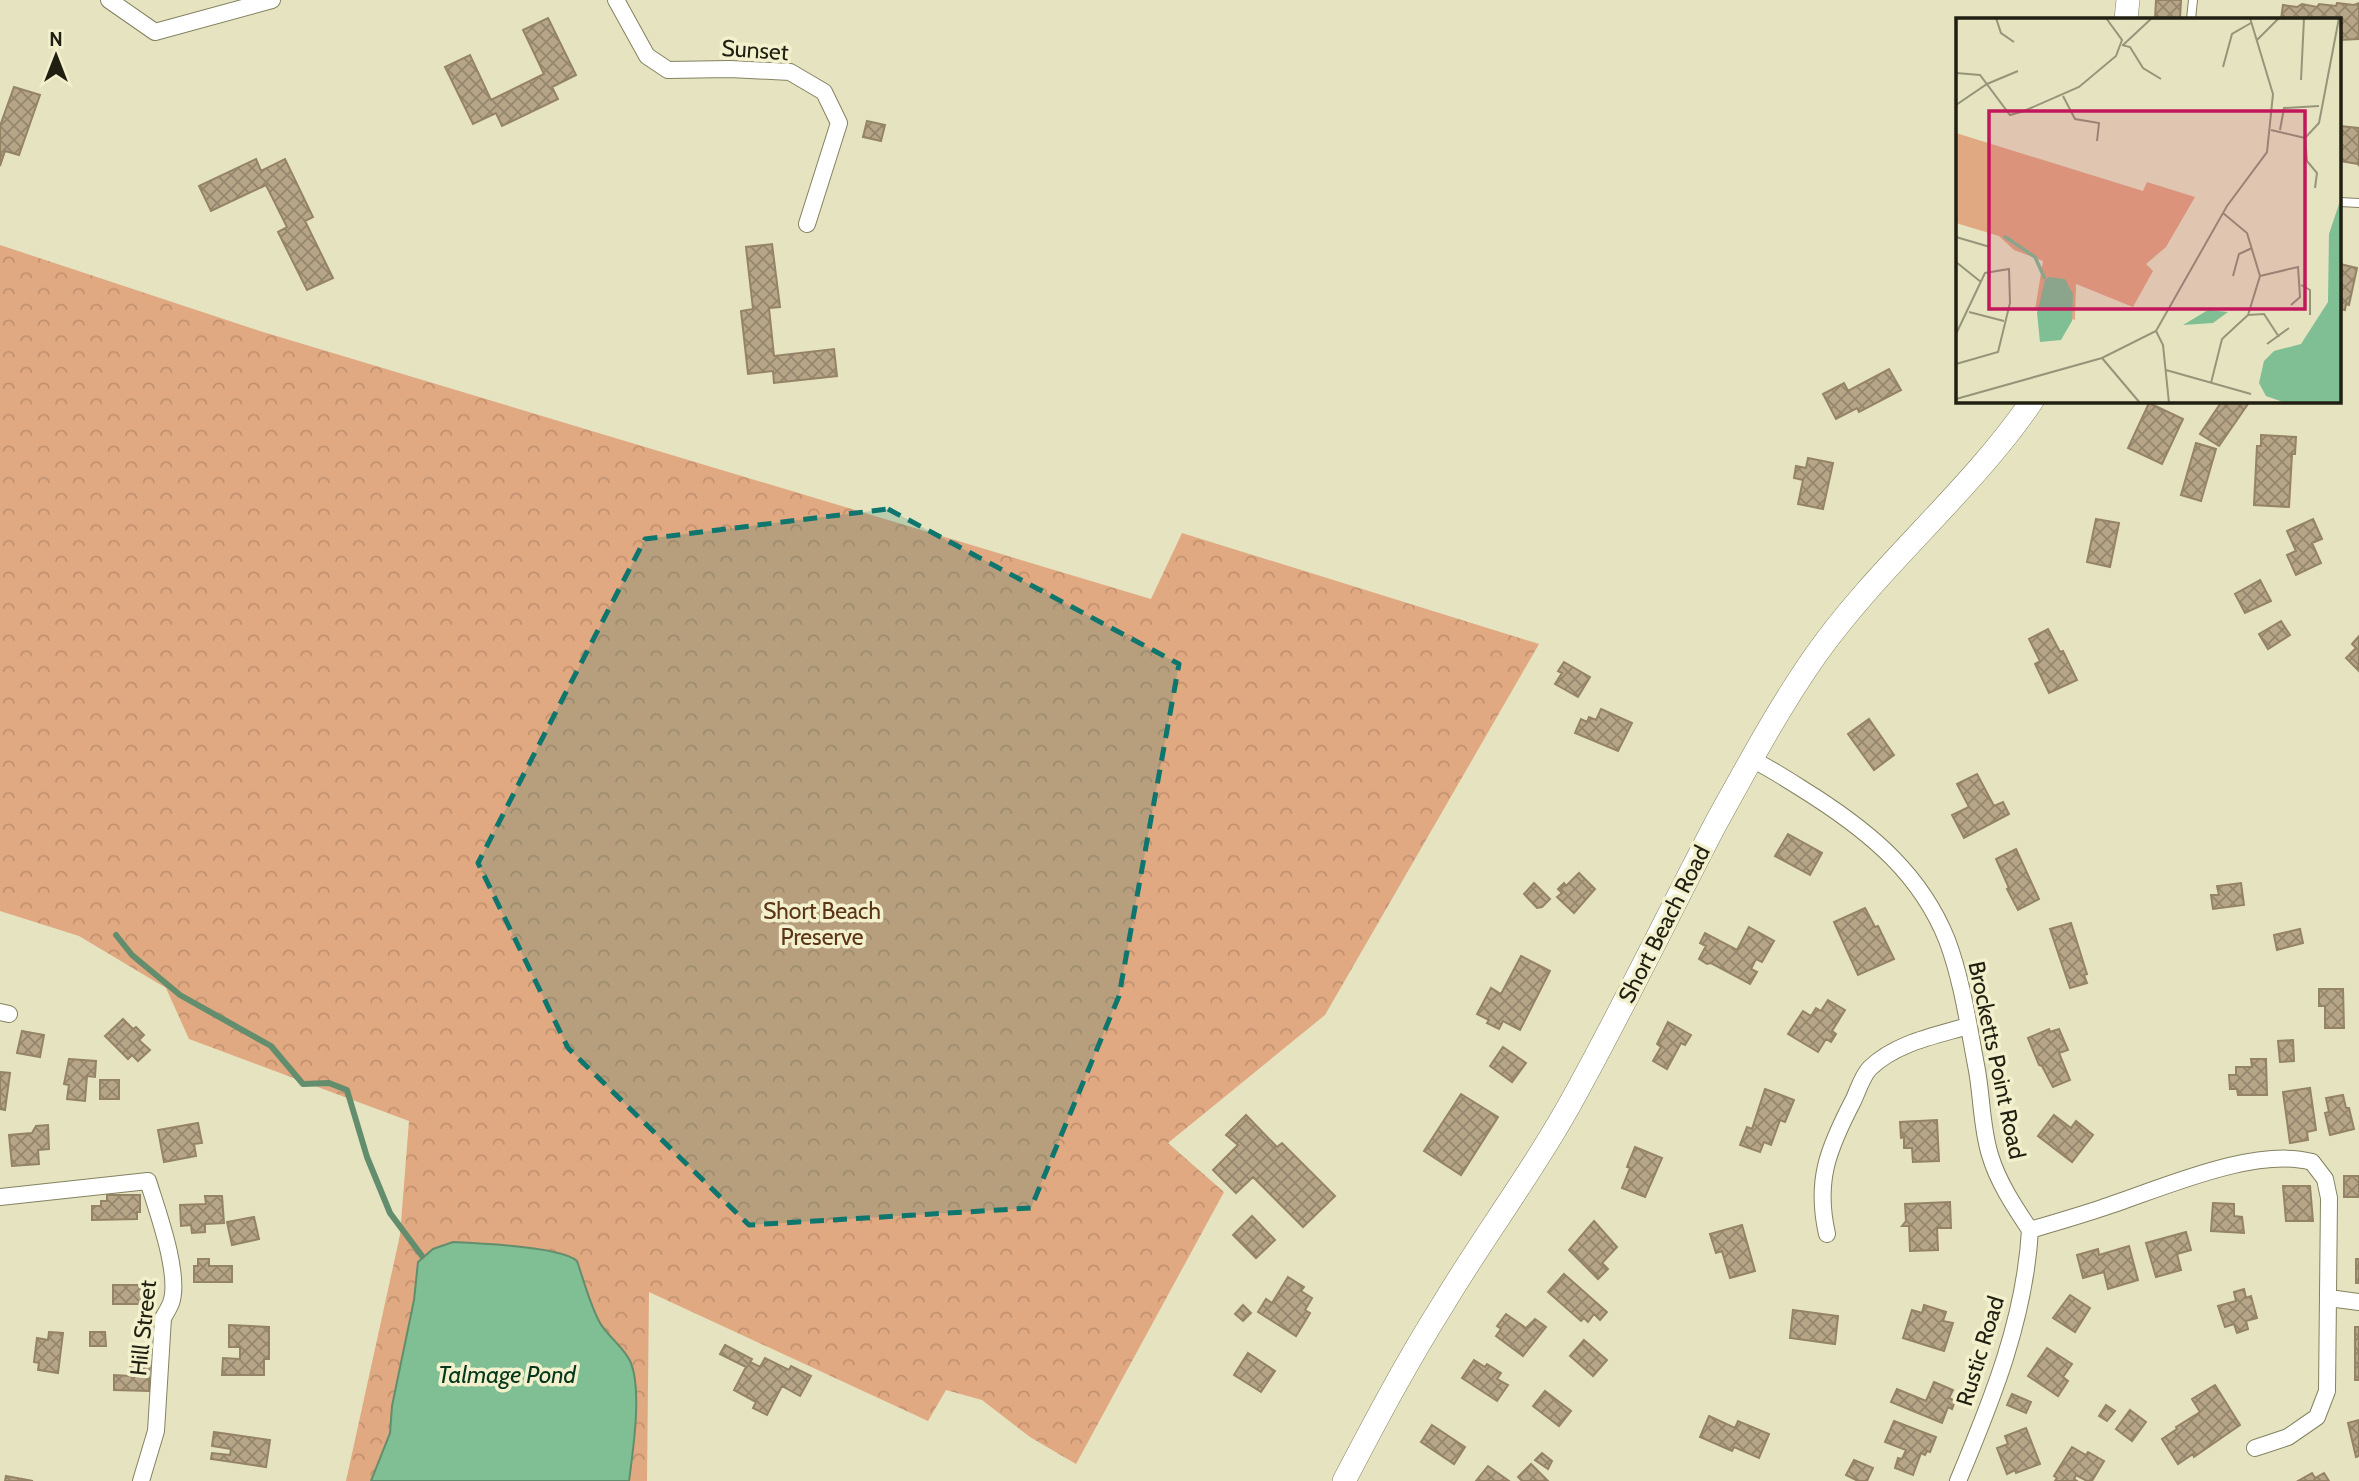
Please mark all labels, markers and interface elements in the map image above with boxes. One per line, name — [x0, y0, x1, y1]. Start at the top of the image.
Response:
inset map — [1956, 18, 2342, 402]
north arrow — [21, 21, 91, 91]
text: N — [49, 28, 63, 51]
street label: Sunset — [720, 34, 790, 66]
street label: Short Beach Road — [1612, 841, 1716, 1007]
park label: Short Beach Preserve — [763, 897, 881, 951]
street label: Brocketts Point Road — [1962, 959, 2032, 1161]
street label: Hill Street — [124, 1279, 162, 1377]
street label: Rustic Road — [1950, 1293, 2010, 1409]
water label: Talmage Pond — [438, 1360, 577, 1389]

